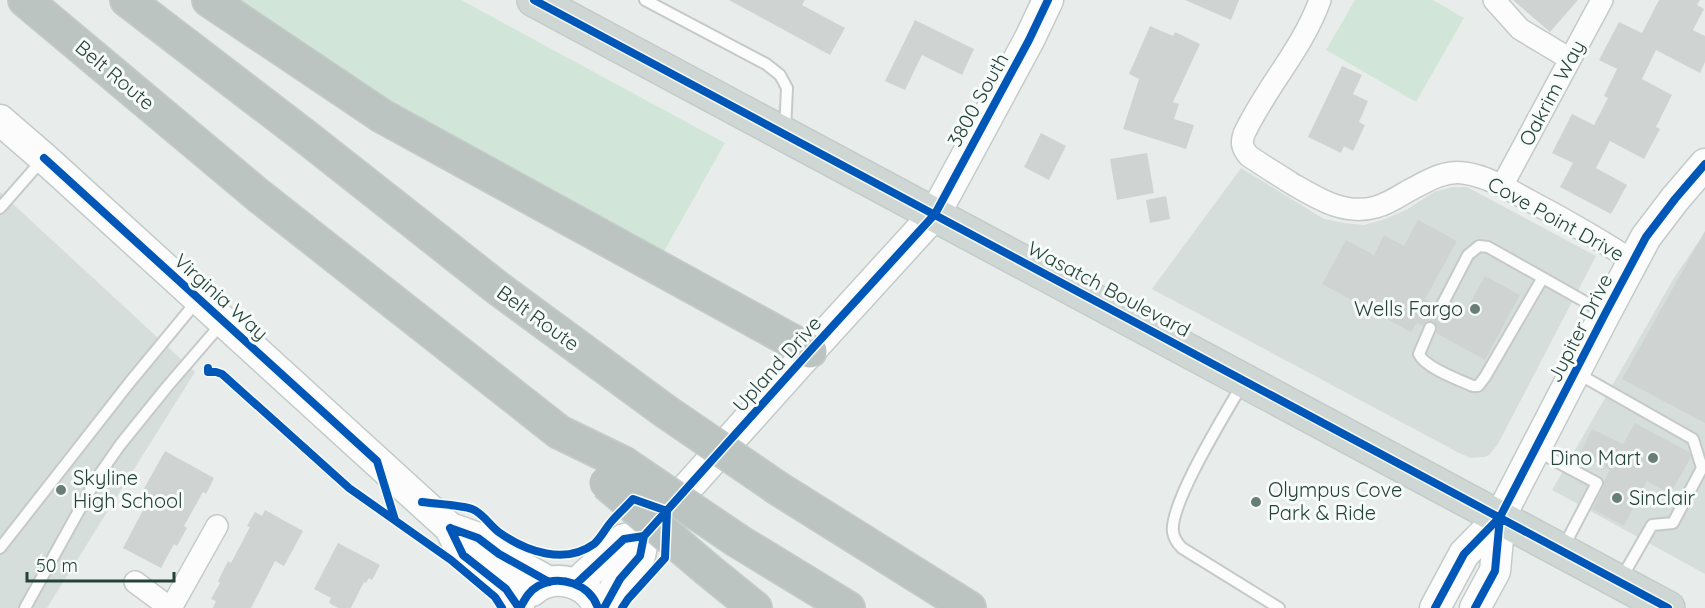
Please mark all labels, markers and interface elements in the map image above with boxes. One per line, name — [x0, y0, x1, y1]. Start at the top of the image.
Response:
street label: Belt Route — [71, 34, 160, 115]
street label: Oakrim Way — [1513, 35, 1590, 150]
street label: 3800 South — [942, 48, 1014, 151]
street label: Cove Point Drive — [1484, 171, 1629, 266]
street label: Wasatch Boulevard — [1024, 235, 1195, 342]
street label: Virginia Way — [169, 248, 273, 345]
street label: Jupiter Drive — [1542, 269, 1618, 386]
street label: Belt Route — [492, 279, 584, 356]
place label: Wells Fargo — [1354, 296, 1463, 321]
marker: Wells Fargo — [1468, 302, 1482, 316]
street label: Upland Drive — [727, 311, 826, 417]
place label: Dino Mart — [1550, 445, 1641, 470]
marker: Dino Mart — [1646, 451, 1660, 465]
place label: Skyline High School — [73, 465, 183, 513]
place label: Olympus Cove Park & Ride — [1268, 477, 1402, 525]
marker: Skyline High School — [54, 483, 68, 497]
place label: Sinclair — [1629, 485, 1695, 510]
marker: Sinclair — [1610, 491, 1624, 505]
marker: Olympus Cove Park & Ride — [1249, 495, 1263, 509]
scale bar — [27, 545, 174, 583]
text: 50 m — [36, 554, 78, 577]

